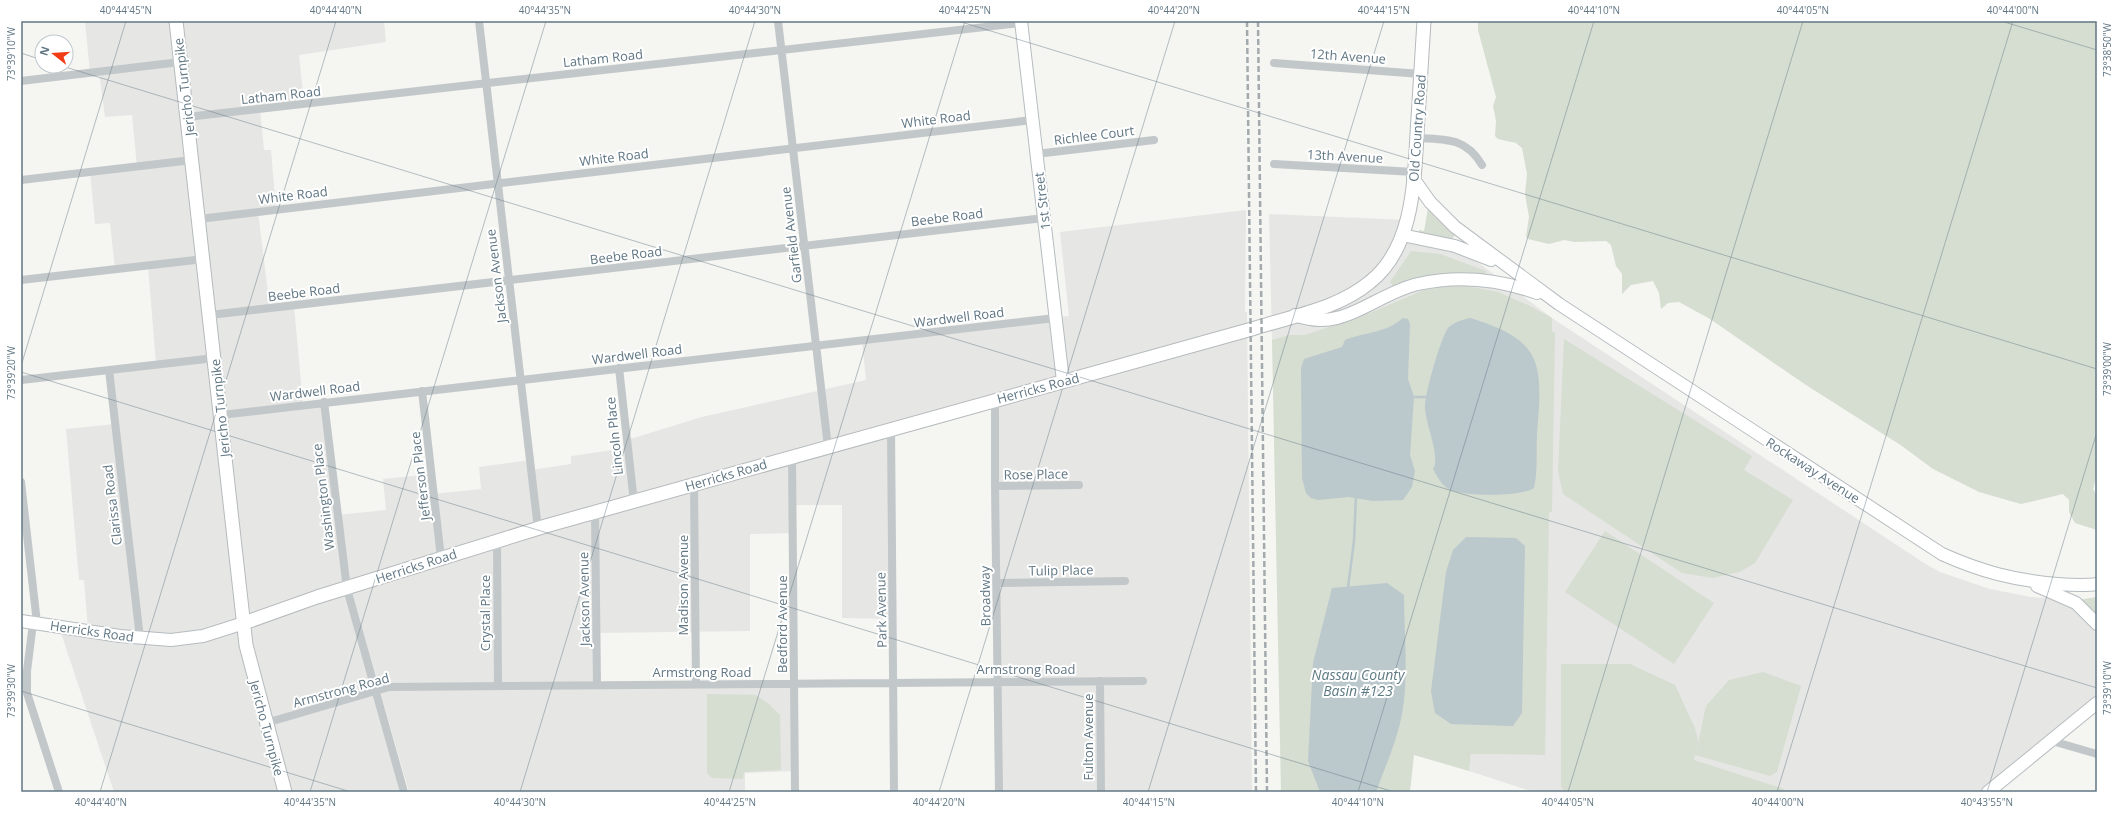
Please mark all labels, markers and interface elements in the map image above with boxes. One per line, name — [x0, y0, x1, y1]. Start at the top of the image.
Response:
text: 40°44'45"N — [100, 3, 152, 17]
text: 40°44'40"N — [310, 3, 362, 17]
text: 40°44'35"N — [519, 3, 571, 17]
text: 40°44'30"N — [729, 3, 781, 17]
text: 40°44'25"N — [939, 3, 991, 17]
text: 40°44'20"N — [1148, 3, 1200, 17]
text: 40°44'15"N — [1358, 3, 1410, 17]
text: 40°44'10"N — [1568, 3, 1620, 17]
text: 40°44'05"N — [1777, 3, 1829, 17]
text: 40°44'00"N — [1987, 3, 2039, 17]
text: 73°38'50"W — [2100, 22, 2114, 77]
text: 73°39'10"W — [4, 26, 18, 81]
north arrow — [34, 34, 74, 74]
street label: Jericho Turnpike — [169, 37, 199, 139]
text: N — [35, 44, 52, 57]
street label: 12th Avenue — [1309, 44, 1387, 68]
street label: Latham Road — [562, 45, 644, 71]
street label: Old Country Road — [1404, 74, 1430, 182]
street label: Latham Road — [240, 82, 322, 108]
street label: White Road — [900, 106, 972, 132]
street label: Richlee Court — [1053, 121, 1135, 149]
street label: White Road — [578, 144, 650, 170]
street label: 13th Avenue — [1307, 145, 1383, 167]
street label: 1st Street — [1029, 171, 1054, 231]
street label: White Road — [257, 182, 329, 208]
street label: Garfield Avenue — [776, 186, 806, 284]
street label: Beebe Road — [910, 204, 984, 230]
street label: Jackson Avenue — [481, 228, 511, 326]
street label: Beebe Road — [589, 242, 663, 268]
street label: Beebe Road — [267, 279, 341, 305]
street label: Wardwell Road — [913, 303, 1005, 331]
street label: Wardwell Road — [591, 340, 683, 368]
text: 73°39'00"W — [2100, 341, 2114, 396]
text: 73°39'20"W — [4, 345, 18, 400]
street label: Jericho Turnpike — [206, 358, 234, 460]
street label: Herricks Road — [995, 368, 1081, 408]
street label: Wardwell Road — [269, 377, 361, 405]
street label: Lincoln Place — [601, 396, 627, 476]
street label: Jefferson Place — [406, 431, 435, 523]
street label: Rockaway Avenue — [1763, 433, 1863, 507]
street label: Washington Place — [308, 443, 338, 551]
street label: Herricks Road — [683, 455, 769, 495]
street label: Clarissa Road — [98, 464, 126, 546]
street label: Rose Place — [1004, 464, 1068, 484]
street label: Madison Avenue — [674, 535, 692, 635]
street label: Herricks Road — [373, 544, 459, 588]
street label: Jackson Avenue — [574, 552, 594, 648]
street label: Tulip Place — [1028, 560, 1094, 580]
street label: Broadway — [975, 565, 995, 626]
street label: Park Avenue — [871, 572, 891, 648]
street label: Crystal Place — [476, 575, 494, 651]
street label: Bedford Avenue — [773, 575, 791, 673]
street label: Herricks Road — [49, 616, 135, 646]
street label: Armstrong Road — [977, 660, 1075, 678]
text: 73°39'10"W — [2100, 660, 2114, 715]
text: 73°39'30"W — [4, 663, 18, 718]
street label: Armstrong Road — [653, 663, 751, 681]
water label: Nassau County Basin #123 — [1312, 665, 1406, 700]
street label: Armstrong Road — [291, 668, 391, 712]
street label: Jericho Turnpike — [245, 676, 288, 778]
street label: Fulton Avenue — [1079, 693, 1097, 781]
text: 40°44'40"N — [75, 795, 127, 809]
text: 40°44'35"N — [284, 795, 336, 809]
text: 40°44'30"N — [494, 795, 546, 809]
text: 40°44'25"N — [704, 795, 756, 809]
text: 40°44'20"N — [913, 795, 965, 809]
text: 40°44'15"N — [1123, 795, 1175, 809]
text: 40°44'10"N — [1332, 795, 1384, 809]
text: 40°44'05"N — [1542, 795, 1594, 809]
text: 40°44'00"N — [1752, 795, 1804, 809]
text: 40°43'55"N — [1961, 795, 2013, 809]

